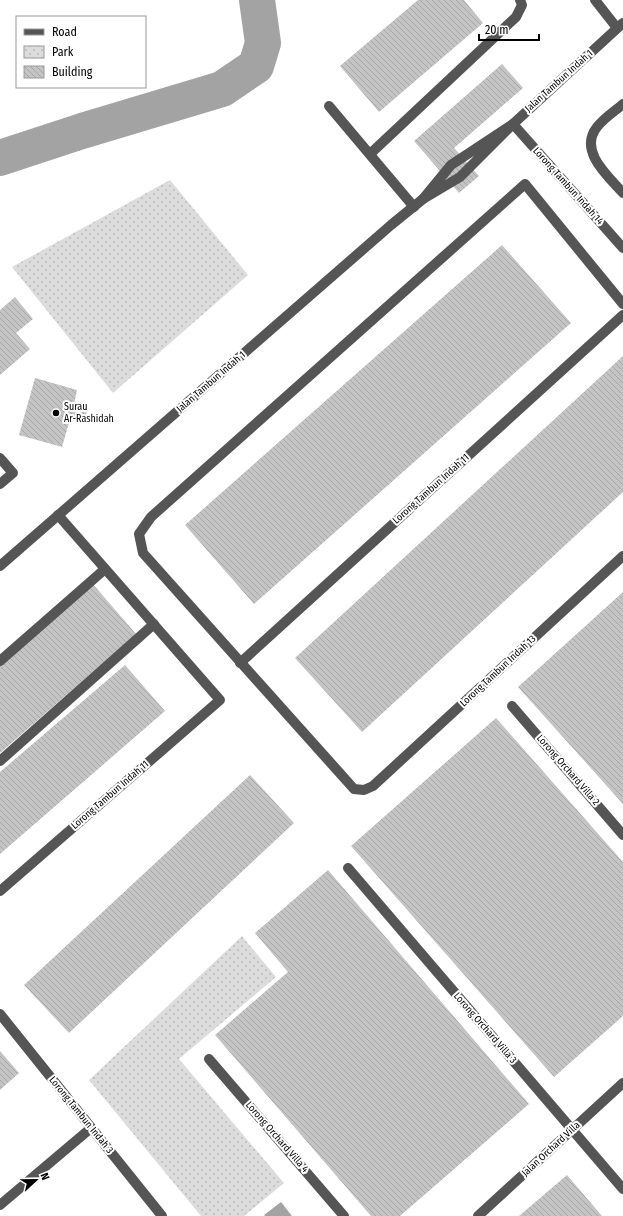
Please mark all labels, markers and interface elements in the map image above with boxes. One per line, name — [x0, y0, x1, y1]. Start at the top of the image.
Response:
legend — [16, 16, 146, 88]
scale bar — [479, 16, 539, 42]
text: 20 m — [485, 23, 509, 37]
text: Road — [52, 25, 77, 39]
text: Park — [52, 45, 74, 59]
street label: Jalan Tambun Indah 1 — [523, 47, 595, 115]
text: Building — [52, 65, 93, 79]
street label: Lorong Tambun Indah 14 — [530, 145, 606, 227]
street label: Jalan Tambun Indah 1 — [174, 349, 248, 415]
place label: Surau Ar-Rashidah — [64, 401, 114, 425]
marker: Surau Ar-Rashidah — [51, 408, 61, 418]
street label: Lorong Tambun Indah 11 — [390, 452, 472, 526]
street label: Lorong Tambun Indah 13 — [458, 632, 539, 709]
street label: Lorong Orchard Villa 2 — [534, 732, 602, 808]
street label: Lorong Tambun Indah 11 — [69, 758, 151, 832]
street label: Lorong Orchard Villa 3 — [451, 990, 519, 1066]
street label: Lorong Tambun Indah 3 — [46, 1074, 116, 1156]
street label: Lorong Orchard Villa 4 — [243, 1099, 311, 1175]
street label: Jalan Orchard Villa — [519, 1119, 583, 1179]
north arrow — [16, 1160, 56, 1200]
text: N — [38, 1171, 52, 1182]

